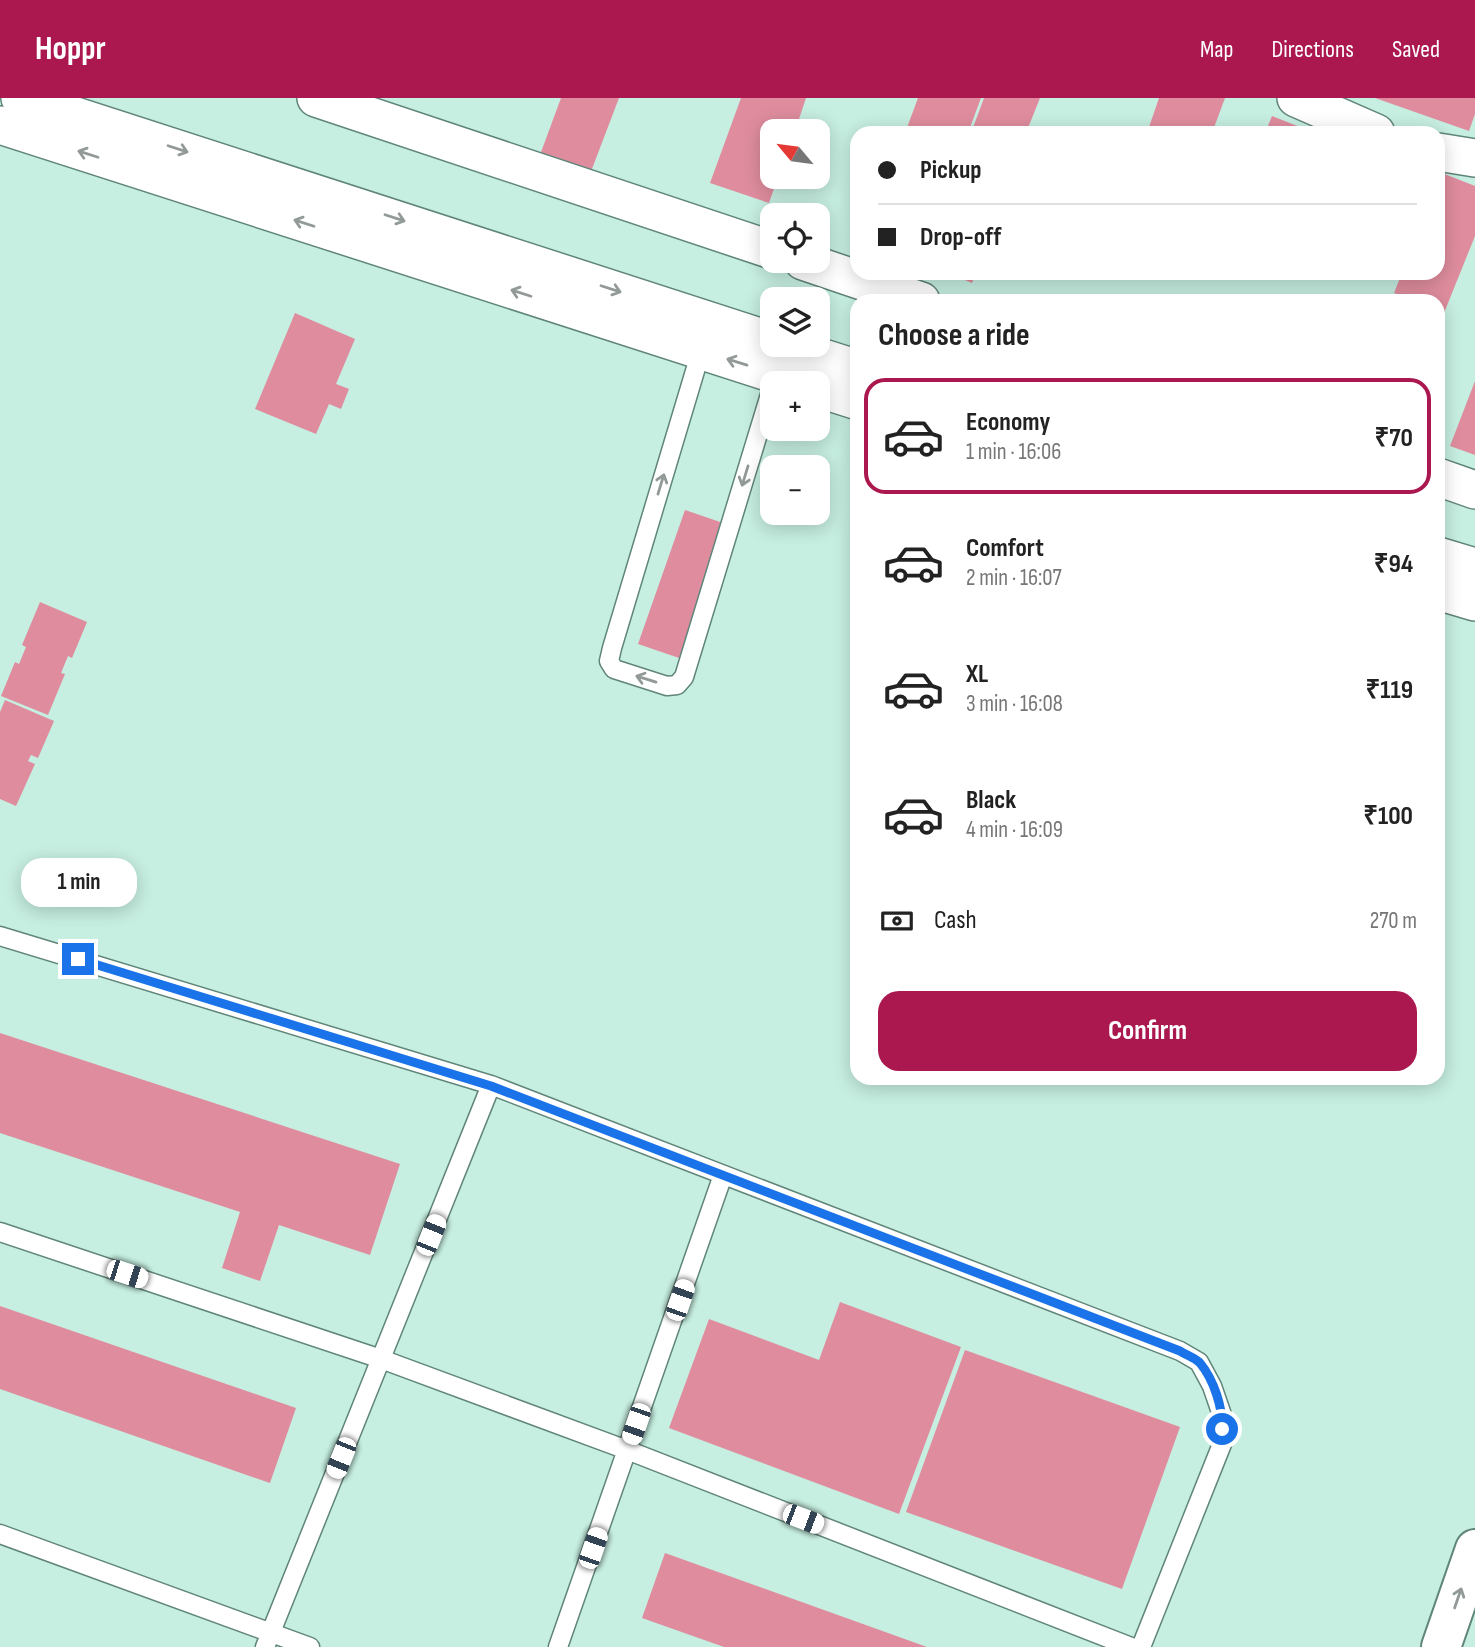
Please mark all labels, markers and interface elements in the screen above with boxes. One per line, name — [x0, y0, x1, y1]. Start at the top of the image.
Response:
text: Hoppr — [35, 29, 106, 69]
text: Map — [1200, 35, 1233, 64]
text: Directions — [1271, 35, 1354, 64]
text: Saved — [1392, 35, 1440, 64]
north arrow — [760, 119, 830, 189]
map controls — [760, 119, 830, 525]
one-way arrow — [167, 143, 189, 156]
one-way arrow — [77, 147, 99, 159]
text: Pickup — [920, 155, 982, 186]
button: locate — [760, 203, 830, 273]
one-way arrow — [383, 213, 405, 226]
one-way arrow — [293, 216, 315, 229]
text: Drop-off — [920, 222, 1001, 253]
one-way arrow — [600, 283, 622, 296]
one-way arrow — [510, 286, 532, 298]
button: layers — [760, 287, 830, 357]
text: Choose a ride — [878, 316, 1030, 355]
one-way arrow — [727, 355, 749, 368]
button: + — [760, 371, 830, 441]
icon: car — [882, 405, 945, 468]
text: Economy — [966, 407, 1050, 438]
text: ₹70 — [1375, 423, 1413, 454]
text: 1 min · 16:06 — [966, 438, 1061, 466]
button: − — [760, 455, 830, 525]
one-way arrow — [737, 465, 750, 487]
one-way arrow — [656, 473, 669, 495]
icon: car — [882, 531, 945, 594]
text: Comfort — [966, 533, 1044, 564]
text: ₹94 — [1374, 549, 1413, 580]
text: 2 min · 16:07 — [966, 564, 1062, 592]
icon: car — [882, 657, 945, 720]
text: XL — [966, 659, 988, 690]
one-way arrow — [635, 672, 657, 685]
text: ₹119 — [1365, 675, 1413, 706]
text: 3 min · 16:08 — [966, 690, 1063, 718]
icon: car — [882, 783, 945, 846]
text: Black — [966, 785, 1016, 816]
text: ₹100 — [1363, 801, 1413, 832]
text: 4 min · 16:09 — [966, 816, 1063, 844]
callout: 1 min — [20, 858, 136, 906]
text: 1 min — [58, 868, 100, 896]
icon: cash — [878, 902, 916, 940]
text: Cash — [934, 905, 977, 936]
text: 270 m — [1370, 907, 1417, 935]
route end — [62, 943, 94, 975]
button: Confirm — [878, 991, 1417, 1071]
car — [414, 1212, 449, 1258]
car — [104, 1258, 151, 1290]
car — [664, 1277, 697, 1323]
car — [620, 1401, 653, 1447]
route start — [1206, 1413, 1238, 1445]
car — [324, 1435, 359, 1481]
car — [780, 1502, 827, 1536]
car — [577, 1525, 610, 1571]
one-way arrow — [1453, 1587, 1465, 1609]

